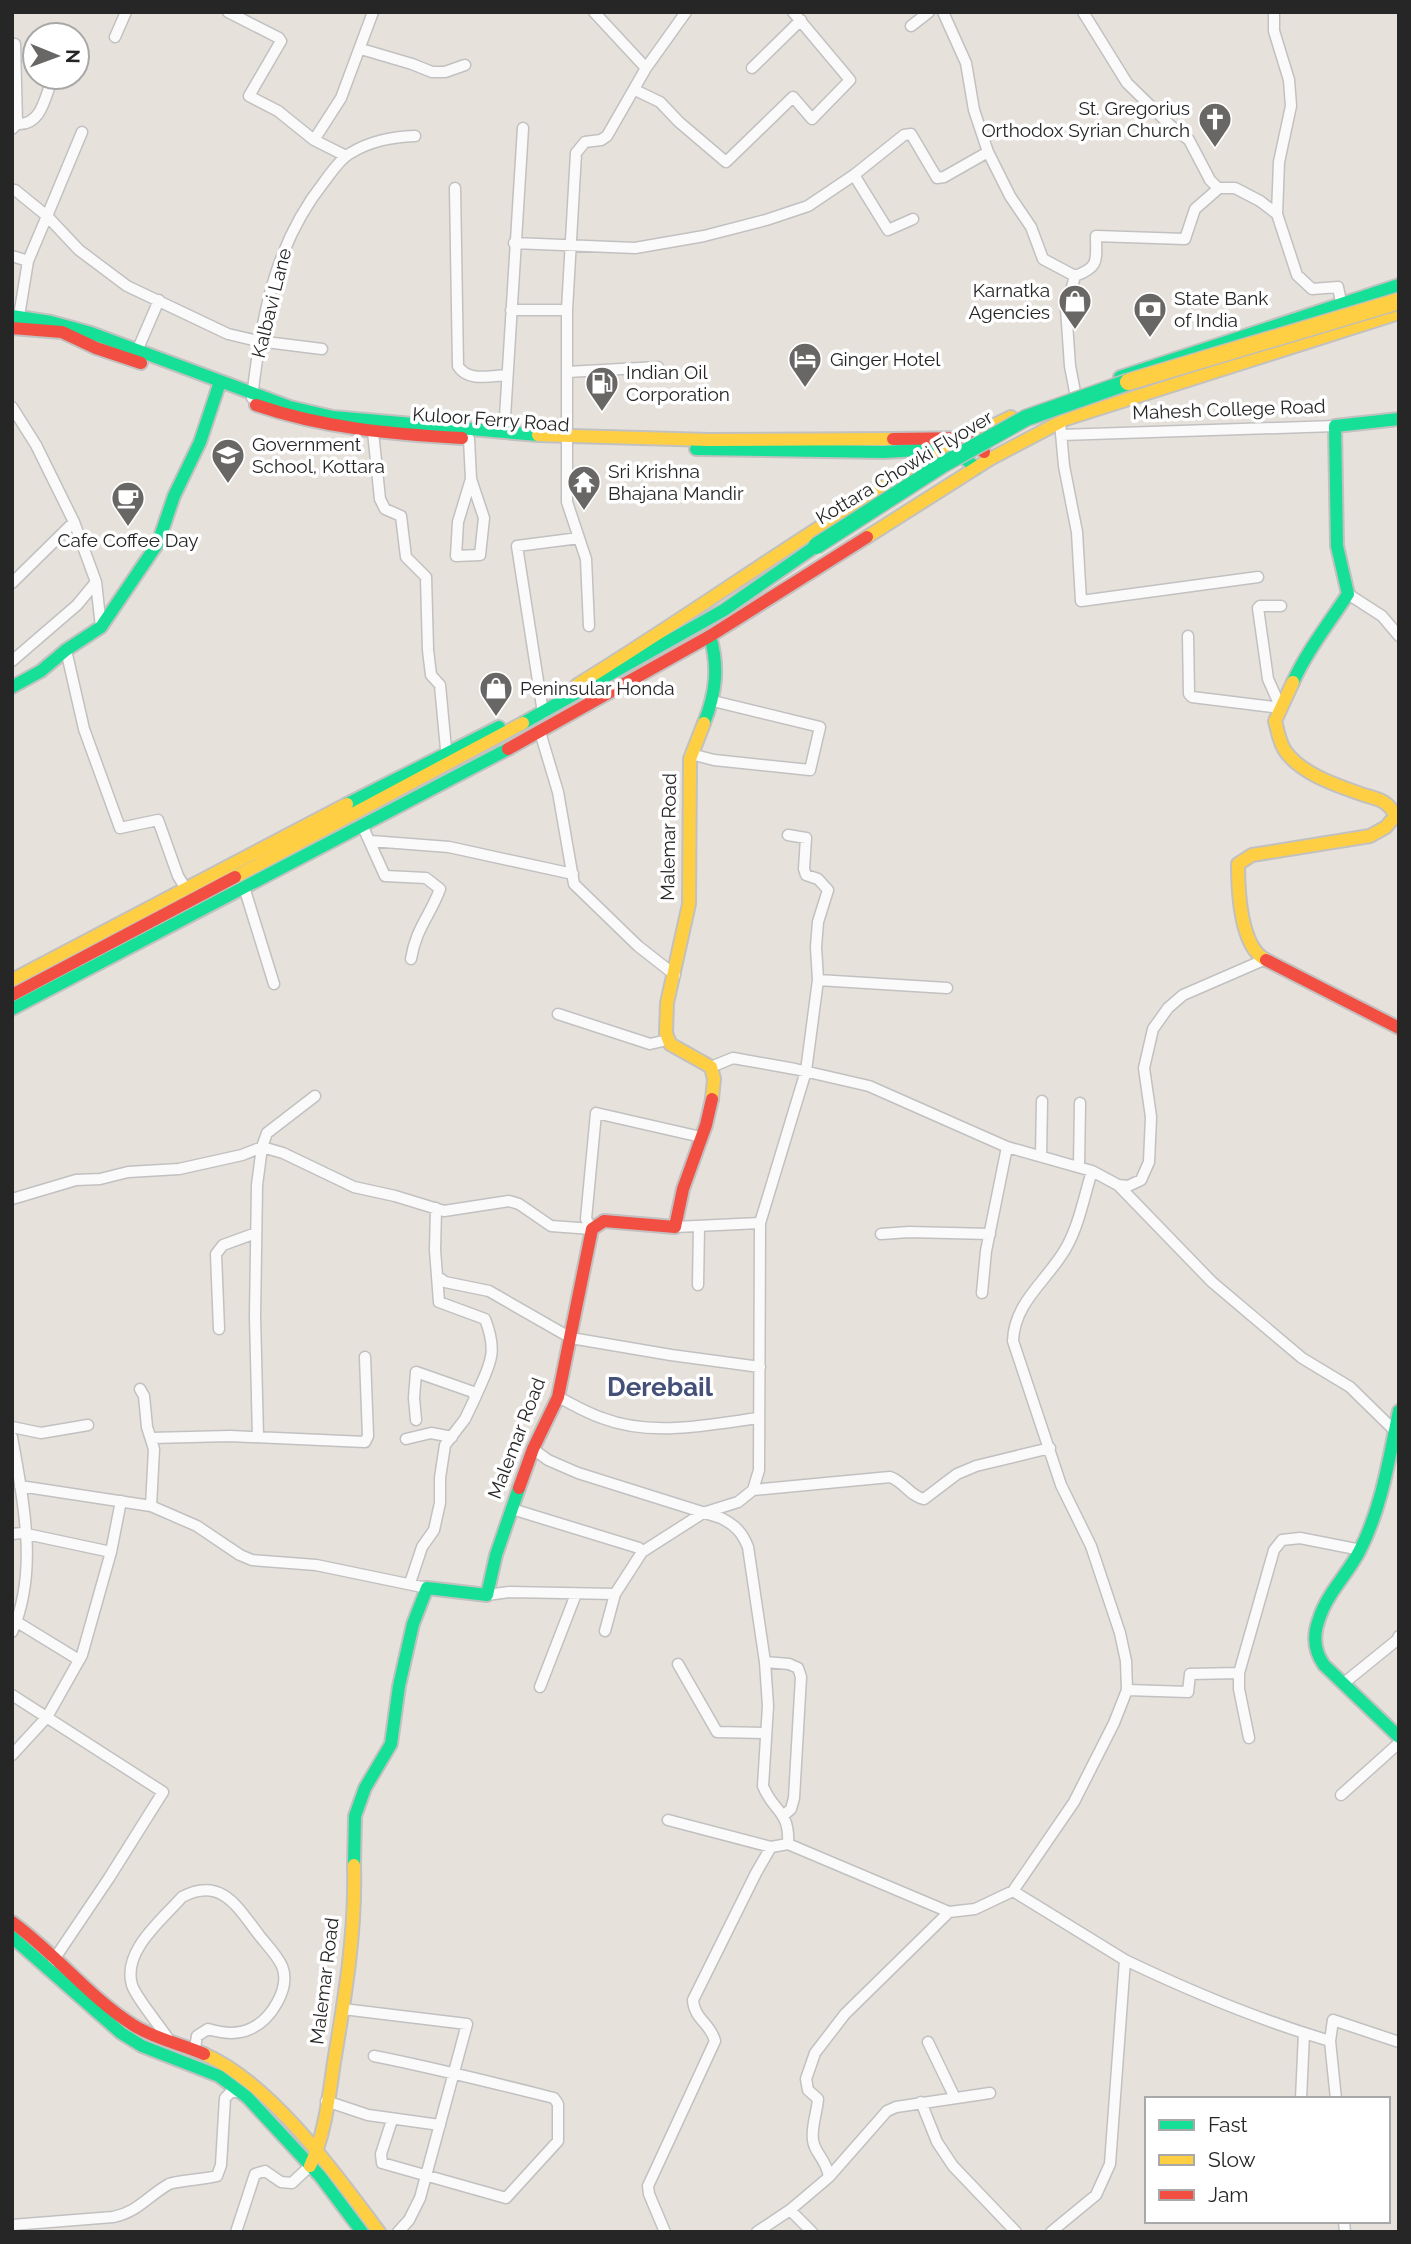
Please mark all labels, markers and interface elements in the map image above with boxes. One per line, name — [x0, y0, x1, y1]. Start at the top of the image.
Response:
north arrow — [21, 21, 91, 91]
text: N — [62, 49, 84, 64]
place label: St. Gregorius Orthodox Syrian Church — [981, 97, 1190, 141]
church icon: St. Gregorius Orthodox Syrian Church — [1196, 100, 1234, 149]
street label: Kalbavi Lane — [247, 246, 295, 360]
place label: Karnatka Agencies — [969, 279, 1050, 323]
shop icon: Karnatka Agencies — [1056, 282, 1094, 331]
place label: State Bank of India — [1174, 287, 1268, 331]
bank icon: State Bank of India — [1131, 290, 1169, 339]
hotel icon: Ginger Hotel — [786, 340, 824, 389]
place label: Ginger Hotel — [830, 348, 941, 370]
place label: Indian Oil Corporation — [626, 361, 730, 405]
fuel station icon: Indian Oil Corporation — [583, 364, 621, 413]
street label: Mahesh College Road — [1132, 395, 1326, 423]
street label: Kuloor Ferry Road — [412, 403, 570, 435]
street label: Kottara Chowki Flyover — [812, 405, 996, 528]
place label: Government School, Kottara — [252, 433, 385, 477]
school or university icon: Government School, Kottara — [209, 436, 247, 485]
place label: Sri Krishna Bhajana Mandir — [608, 460, 744, 504]
temple icon: Sri Krishna Bhajana Mandir — [565, 463, 603, 512]
cafe icon: Cafe Coffee Day — [109, 479, 147, 528]
place label: Cafe Coffee Day — [57, 529, 199, 551]
shop icon: Peninsular Honda — [477, 669, 515, 718]
place label: Peninsular Honda — [520, 677, 675, 699]
street label: Malemar Road — [656, 773, 680, 901]
district label: Derebail — [607, 1372, 714, 1402]
street label: Malemar Road — [483, 1374, 549, 1502]
street label: Malemar Road — [305, 1916, 343, 2046]
legend — [1145, 2097, 1390, 2223]
text: Fast — [1208, 2112, 1248, 2137]
text: Slow — [1208, 2147, 1256, 2172]
text: Jam — [1208, 2182, 1249, 2207]

